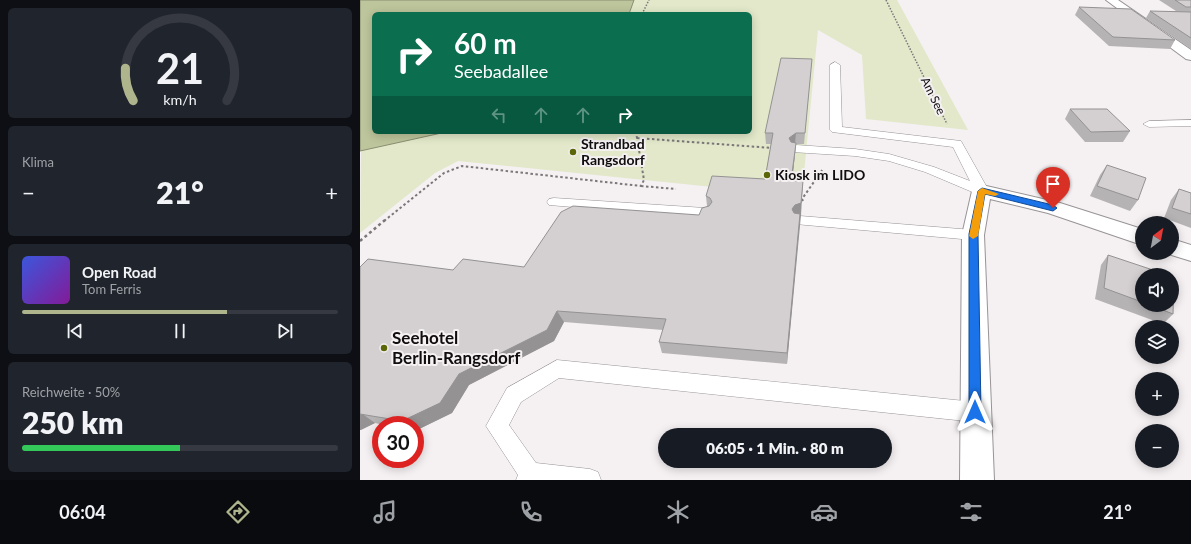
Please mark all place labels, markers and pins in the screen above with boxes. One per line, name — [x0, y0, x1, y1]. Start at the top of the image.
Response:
place label: Strandbad Rangsdorf — [581, 135, 645, 168]
marker: Strandbad Rangsdorf — [568, 147, 578, 157]
place label: Kiosk im LIDO — [775, 166, 865, 183]
pin — [1036, 167, 1070, 208]
marker: Kiosk im LIDO — [762, 170, 772, 180]
place label: Seehotel Berlin-Rangsdorf — [392, 327, 521, 368]
marker: Seehotel Berlin-Rangsdorf — [379, 343, 389, 353]

